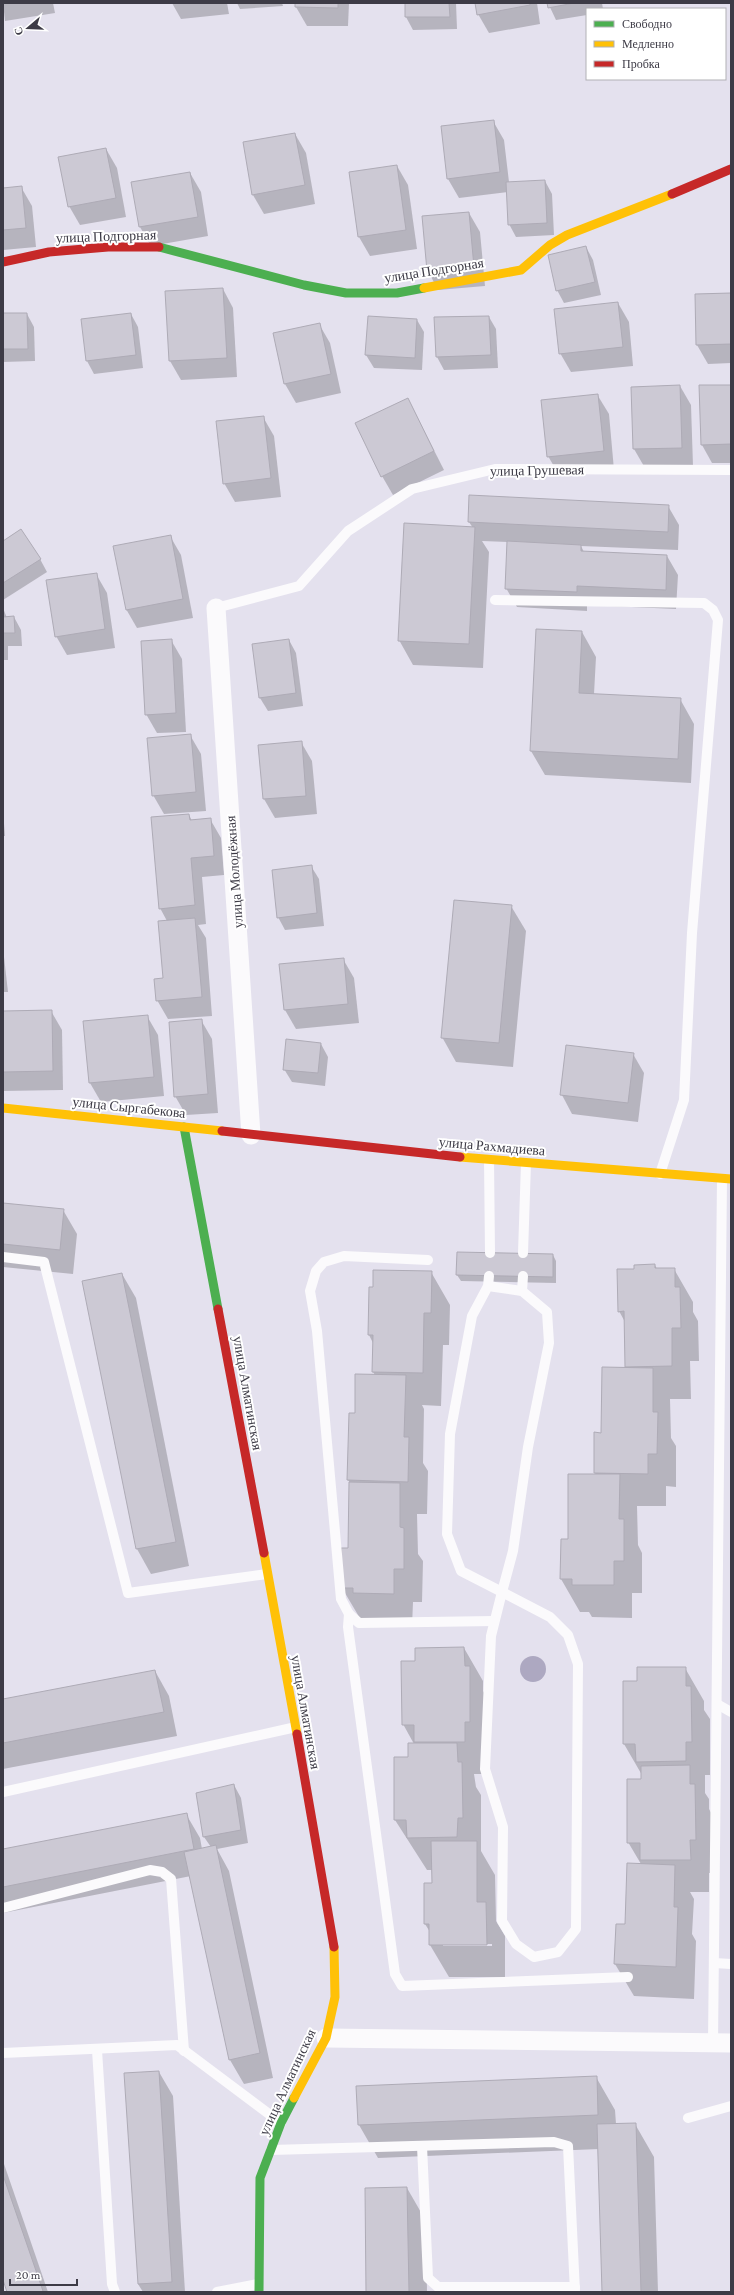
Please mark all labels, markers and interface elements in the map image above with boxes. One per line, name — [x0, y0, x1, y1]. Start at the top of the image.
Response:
north arrow — [8, 8, 48, 48]
legend — [586, 8, 726, 80]
text: Свободно — [622, 17, 672, 31]
text: С — [12, 25, 26, 37]
text: Медленно — [622, 37, 674, 51]
text: Пробка — [622, 57, 660, 71]
street label: улица Подгорная — [55, 226, 157, 246]
street label: улица Подгорная — [383, 254, 485, 286]
street label: улица Грушевая — [490, 461, 585, 479]
street label: улица Молодёжная — [222, 815, 246, 929]
street label: улица Сыргабекова — [72, 1093, 187, 1121]
street label: улица Рахмадиева — [438, 1133, 547, 1159]
street label: улица Алматинская — [230, 1335, 266, 1452]
street label: улица Алматинская — [288, 1654, 324, 1771]
street label: улица Алматинская — [255, 2026, 319, 2138]
scale bar — [10, 2261, 77, 2287]
text: 20 m — [16, 2268, 41, 2282]

